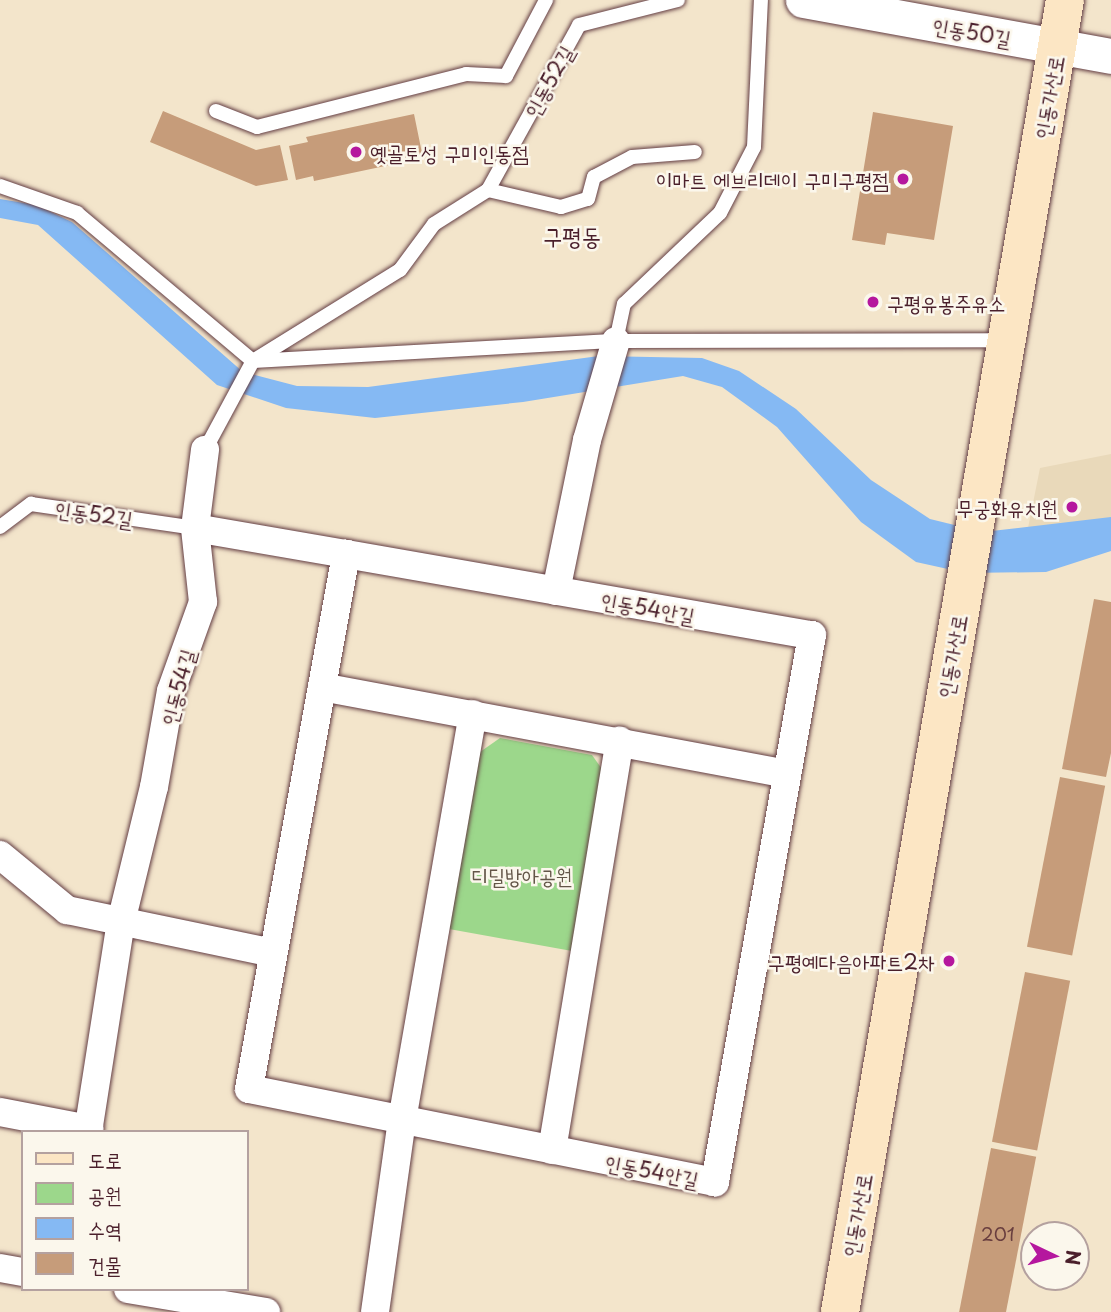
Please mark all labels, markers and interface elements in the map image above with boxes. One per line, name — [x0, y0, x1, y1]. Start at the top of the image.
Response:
street label: 인동50길 — [931, 12, 1013, 50]
street label: 인동52길 — [518, 41, 578, 121]
street label: 인동가산로 — [1028, 53, 1068, 141]
place label: 옛골토성 구미인동점 — [370, 139, 529, 165]
marker: 옛골토성 구미인동점 — [348, 144, 364, 160]
place label: 이마트 에브리데이 구미구평점 — [656, 166, 889, 192]
marker: 이마트 에브리데이 구미구평점 — [895, 171, 911, 187]
district label: 구평동 — [543, 222, 601, 250]
place label: 구평유봉주유소 — [887, 289, 1005, 315]
marker: 구평유봉주유소 — [865, 294, 881, 310]
place label: 무궁화유치원 — [957, 494, 1058, 520]
street label: 인동52길 — [53, 495, 135, 531]
marker: 무궁화유치원 — [1064, 499, 1080, 515]
street label: 인동54안길 — [599, 586, 697, 628]
street label: 인동가산로 — [931, 612, 971, 700]
street label: 인동54길 — [155, 646, 199, 728]
park label: 디딜방아공원 — [471, 862, 573, 888]
place label: 구평예다음아파트2차 — [768, 948, 935, 974]
marker: 구평예다음아파트2차 — [941, 953, 957, 969]
legend — [21, 1130, 248, 1291]
text: 도로 — [88, 1143, 122, 1175]
street label: 인동54안길 — [603, 1149, 701, 1191]
street label: 인동가산로 — [836, 1171, 876, 1259]
text: 공원 — [88, 1178, 122, 1210]
text: 수역 — [88, 1213, 122, 1245]
north arrow — [1020, 1221, 1090, 1291]
house number: 201 — [981, 1223, 1015, 1245]
text: 건물 — [88, 1248, 122, 1280]
text: N — [1059, 1249, 1089, 1266]

